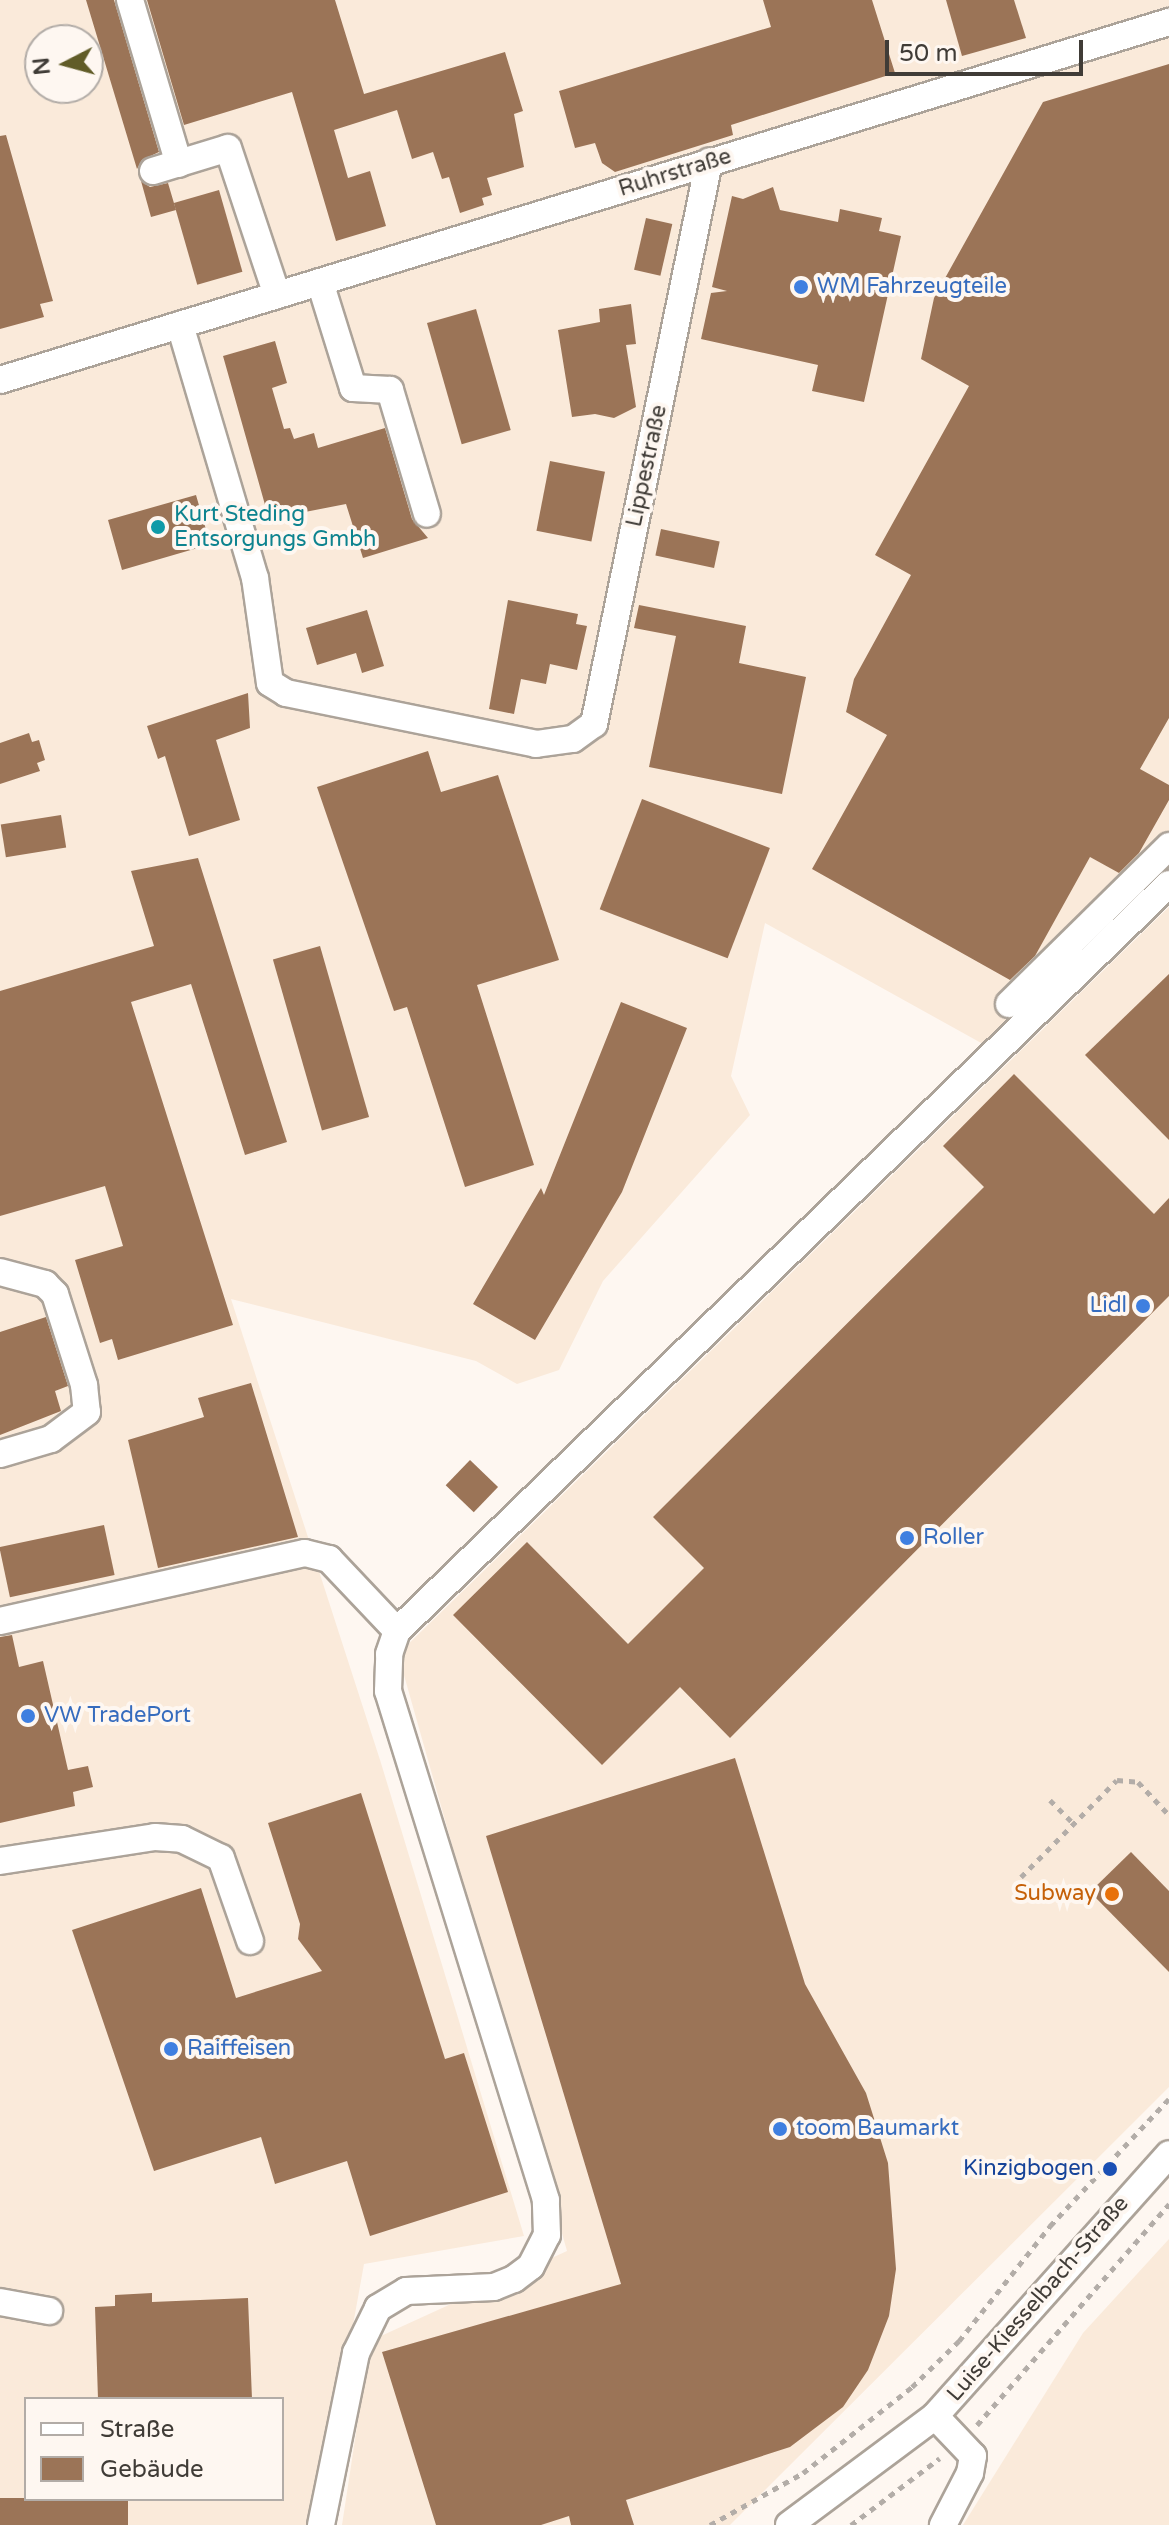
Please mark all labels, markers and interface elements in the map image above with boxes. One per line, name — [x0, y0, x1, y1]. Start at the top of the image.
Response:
north arrow — [24, 24, 104, 104]
scale bar — [889, 24, 1087, 74]
text: 50 m — [899, 39, 957, 68]
text: N — [28, 56, 56, 76]
street label: Ruhrstraße — [615, 143, 735, 203]
place label: WM Fahrzeugteile — [817, 274, 1007, 300]
marker: WM Fahrzeugteile — [792, 278, 810, 296]
street label: Lippestraße — [621, 403, 673, 529]
place label: Kurt Steding Entsorgungs Gmbh — [174, 501, 376, 552]
marker: Kurt Steding Entsorgungs Gmbh — [149, 518, 167, 536]
place label: Lidl — [1089, 1293, 1127, 1319]
marker: Lidl — [1134, 1297, 1152, 1315]
place label: Roller — [923, 1525, 984, 1551]
marker: Roller — [898, 1529, 916, 1547]
place label: VW TradePort — [44, 1703, 191, 1729]
marker: VW TradePort — [19, 1707, 37, 1725]
place label: Subway — [1014, 1881, 1096, 1907]
marker: Subway — [1103, 1885, 1121, 1903]
place label: Raiffeisen — [187, 2036, 291, 2062]
marker: Raiffeisen — [162, 2040, 180, 2058]
place label: toom Baumarkt — [796, 2116, 959, 2142]
marker: toom Baumarkt — [771, 2120, 789, 2138]
place label: Kinzigbogen — [963, 2156, 1094, 2182]
marker: Kinzigbogen — [1101, 2160, 1119, 2178]
street label: Luise-Kiesselbach-Straße — [942, 2191, 1134, 2407]
legend — [24, 2397, 284, 2501]
text: Straße — [100, 2415, 174, 2444]
text: Gebäude — [100, 2455, 204, 2484]

